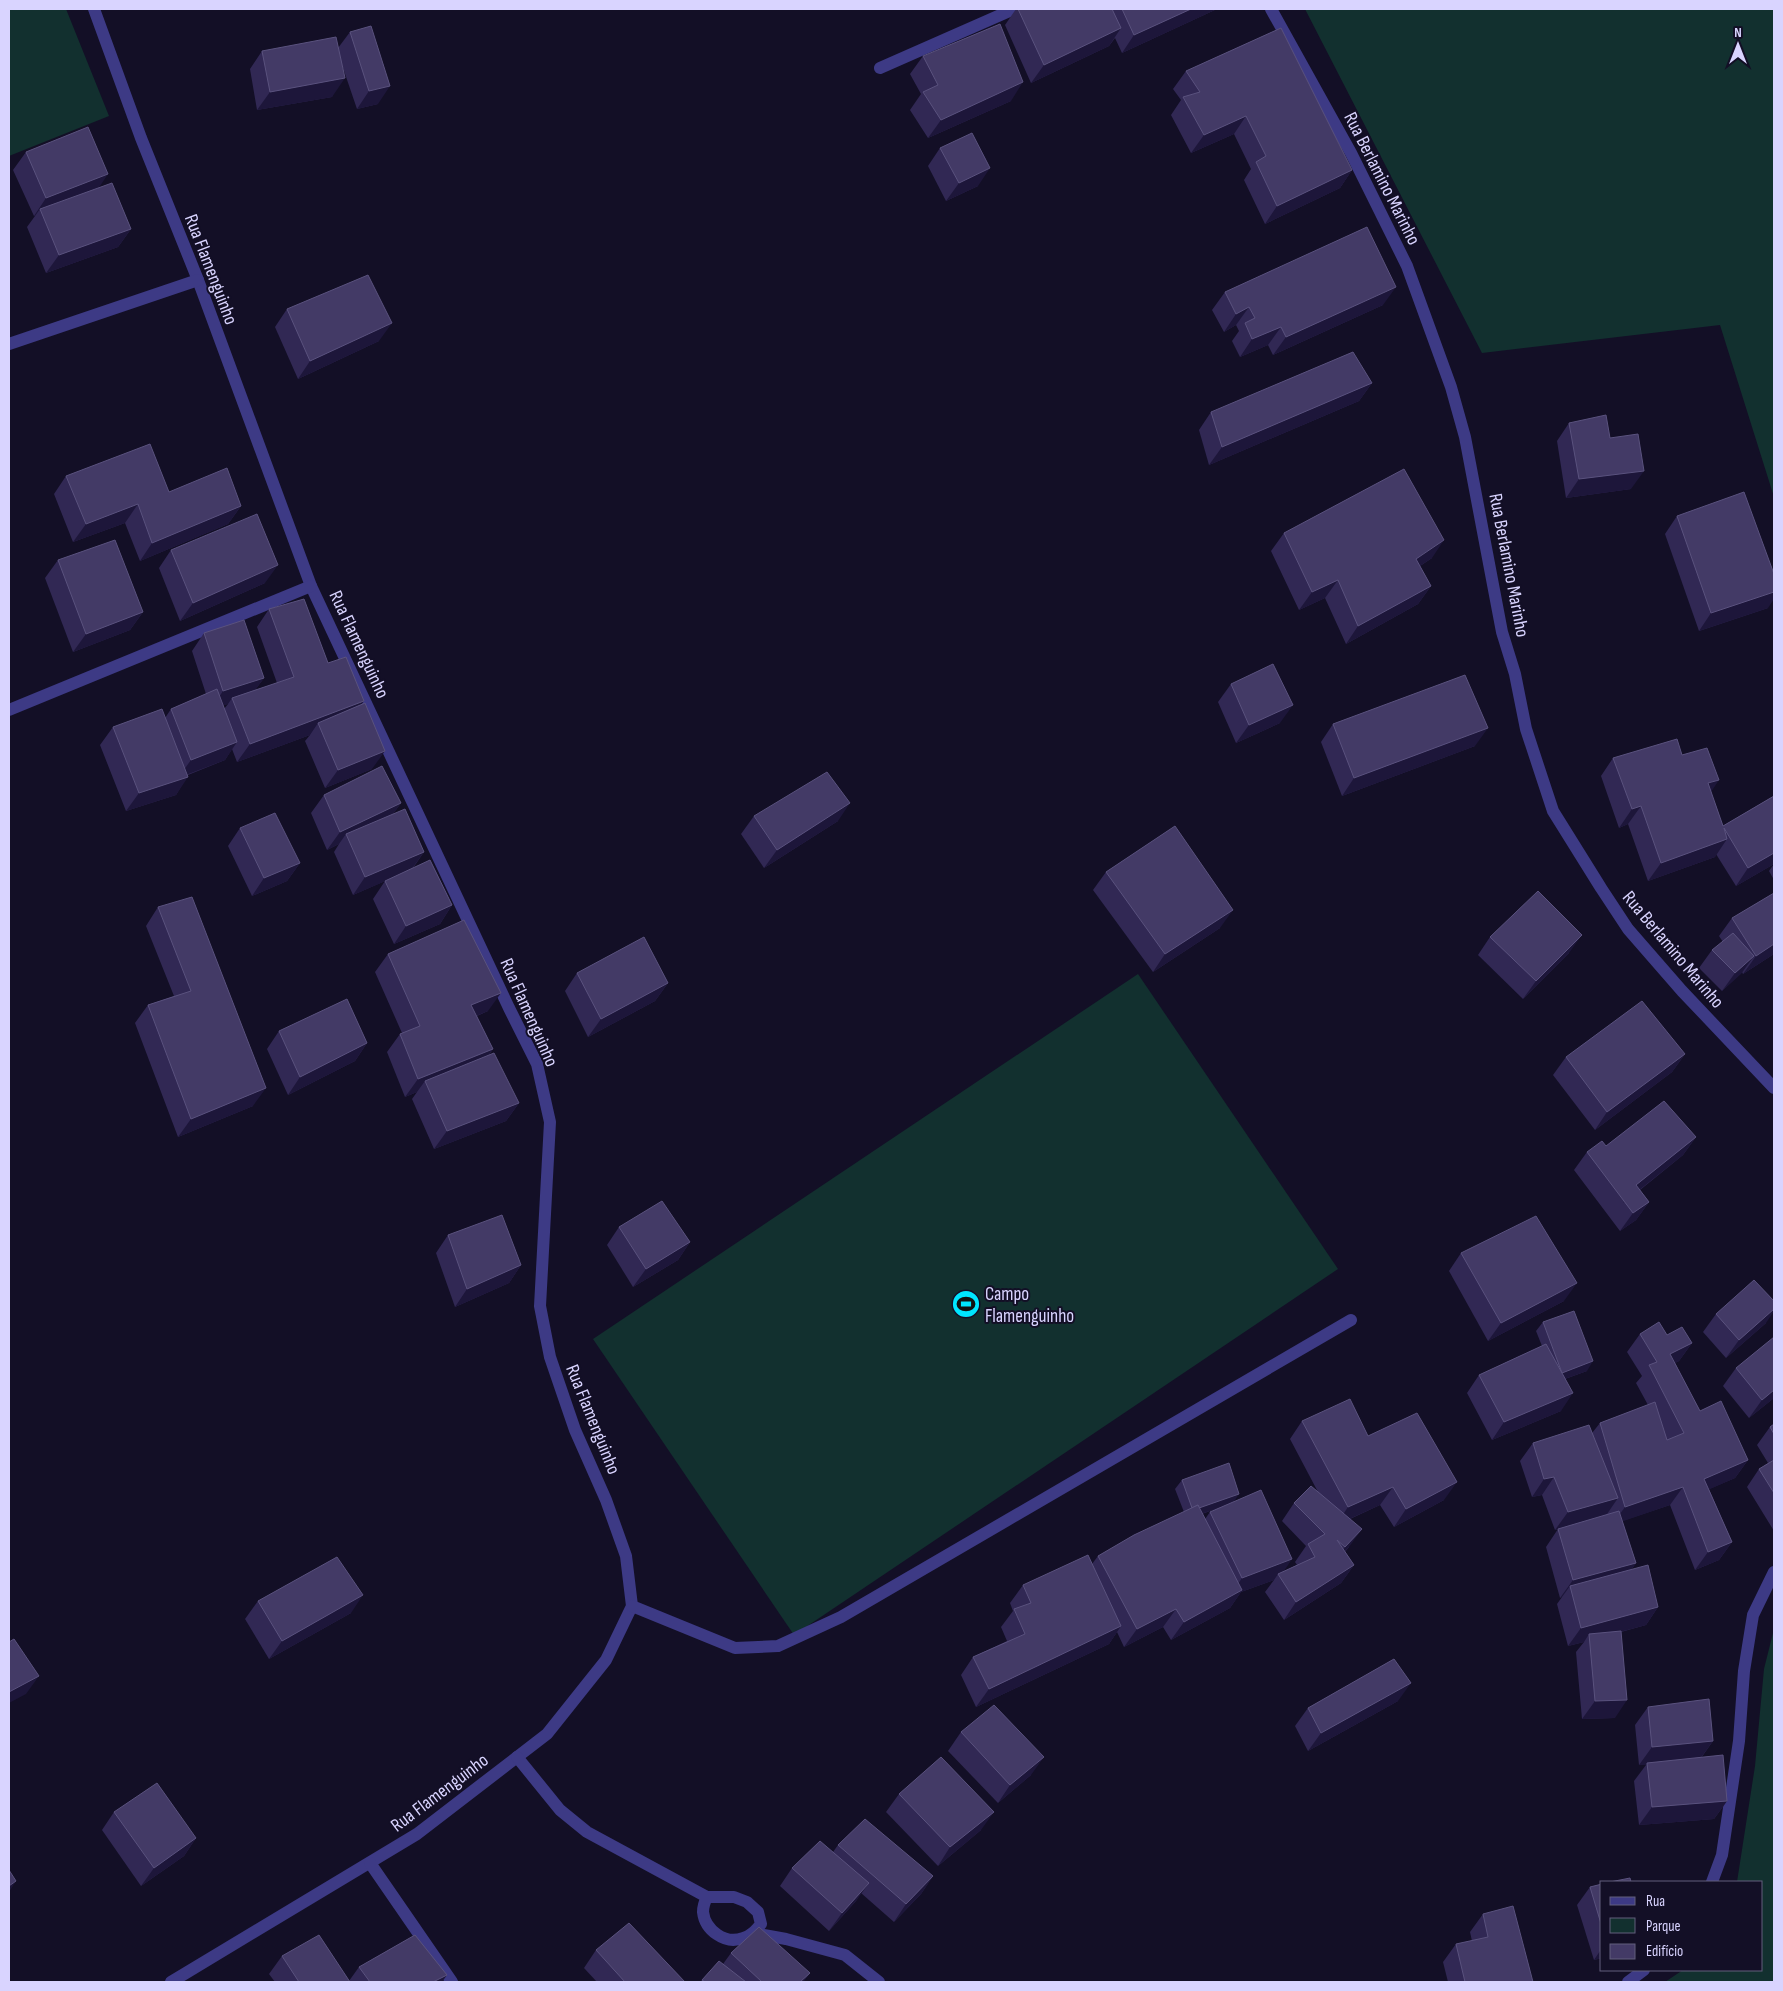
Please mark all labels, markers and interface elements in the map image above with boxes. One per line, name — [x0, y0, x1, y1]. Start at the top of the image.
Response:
north arrow — [1713, 20, 1763, 70]
text: N — [1734, 24, 1742, 41]
street label: Rua Berlamino Marinho — [1338, 108, 1425, 249]
street label: Rua Flamenguinho — [179, 211, 242, 328]
street label: Rua Berlamino Marinho — [1483, 491, 1534, 639]
street label: Rua Flamenguinho — [324, 587, 394, 702]
street label: Rua Berlamino Marinho — [1617, 887, 1729, 1013]
street label: Rua Flamenguinho — [494, 955, 563, 1070]
place label: Campo Flamenguinho — [985, 1283, 1074, 1328]
sports icon: Campo Flamenguinho — [951, 1289, 981, 1319]
street label: Rua Flamenguinho — [560, 1361, 625, 1478]
street label: Rua Flamenguinho — [387, 1749, 493, 1837]
legend — [1600, 1881, 1763, 1971]
text: Rua — [1646, 1892, 1665, 1911]
text: Parque — [1646, 1917, 1681, 1936]
text: Edifício — [1646, 1942, 1683, 1961]

